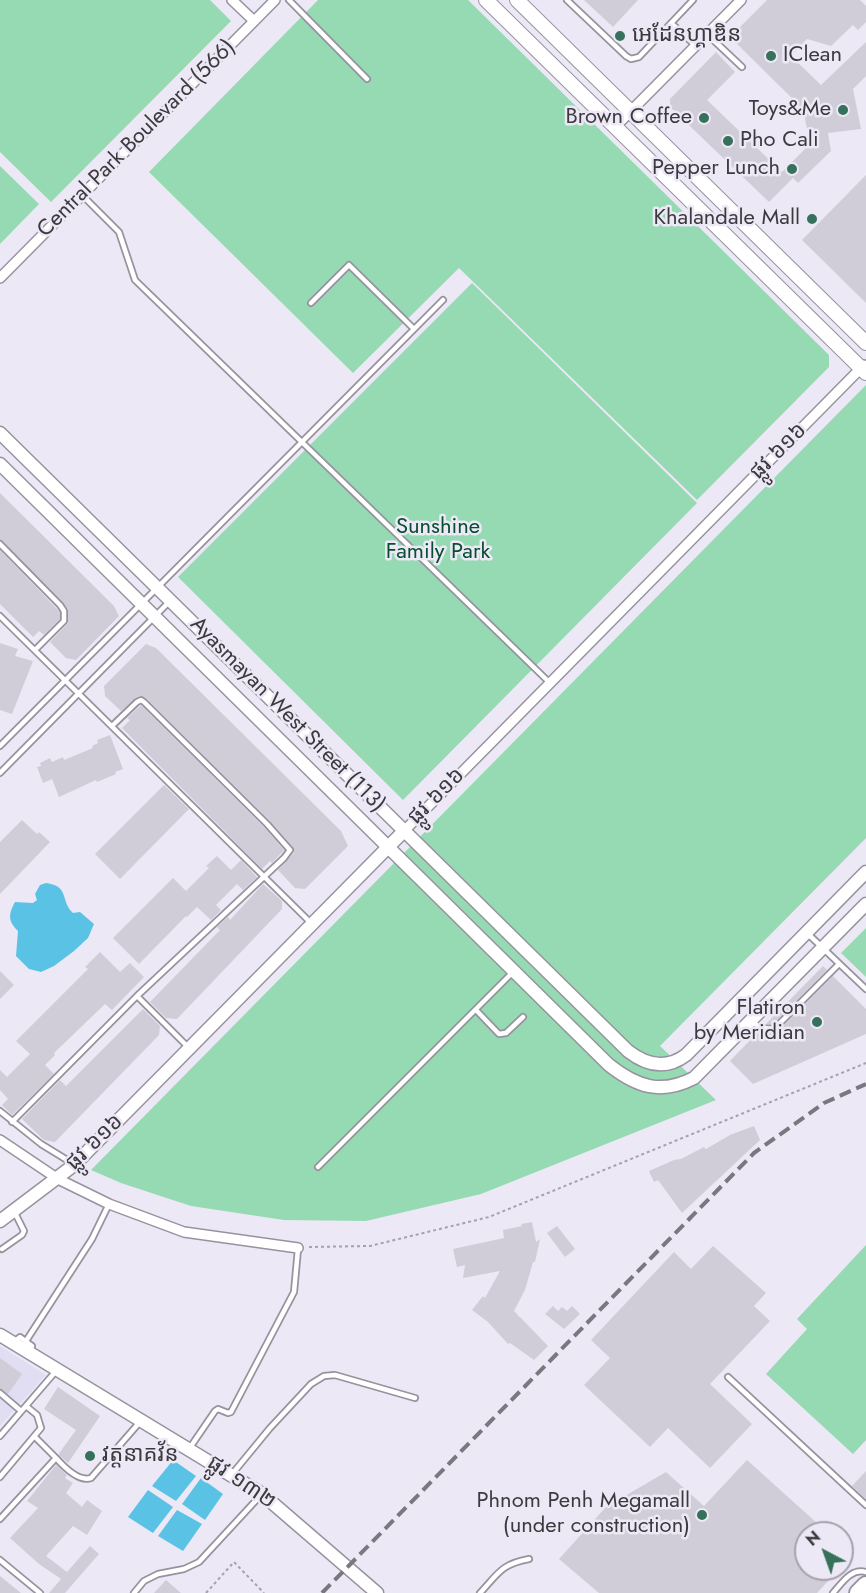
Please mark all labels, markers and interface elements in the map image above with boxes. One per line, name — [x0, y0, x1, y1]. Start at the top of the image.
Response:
place label: អេដែនហ្គាឌិន — [632, 23, 741, 49]
marker: អេដែនហ្គាឌិន — [613, 29, 627, 43]
street label: Central Park Boulevard (566) — [33, 35, 241, 243]
place label: IClean — [783, 43, 842, 69]
marker: IClean — [764, 49, 778, 63]
place label: Toys&Me — [749, 97, 831, 123]
marker: Toys&Me — [836, 103, 850, 117]
place label: Brown Coffee — [565, 105, 692, 131]
marker: Brown Coffee — [697, 111, 711, 125]
place label: Pho Cali — [740, 128, 819, 154]
marker: Pho Cali — [721, 134, 735, 148]
place label: Pepper Lunch — [652, 156, 780, 182]
marker: Pepper Lunch — [785, 162, 799, 176]
place label: Khalandale Mall — [654, 206, 800, 232]
marker: Khalandale Mall — [805, 212, 819, 226]
street label: ផ្លូវ ៦១៦ — [745, 418, 813, 486]
park label: Sunshine Family Park — [386, 515, 490, 566]
street label: Ayasmayan West Street (113) — [184, 612, 390, 818]
street label: ផ្លូវ ៦១៦ — [403, 763, 471, 831]
place label: Flatiron by Meridian — [694, 996, 805, 1048]
marker: Flatiron by Meridian — [810, 1015, 824, 1029]
street label: ផ្លូវ ៦១៦ — [61, 1109, 129, 1177]
place label: វត្តនាគវ័ន — [102, 1443, 179, 1469]
marker: វត្តនាគវ័ន — [83, 1449, 97, 1463]
street label: ផ្លូវ ១៣២ — [202, 1450, 280, 1516]
place label: Phnom Penh Megamall (under construction) — [477, 1489, 690, 1540]
marker: Phnom Penh Megamall (under construction) — [695, 1508, 709, 1522]
north arrow — [794, 1521, 854, 1581]
text: N — [801, 1526, 826, 1551]

